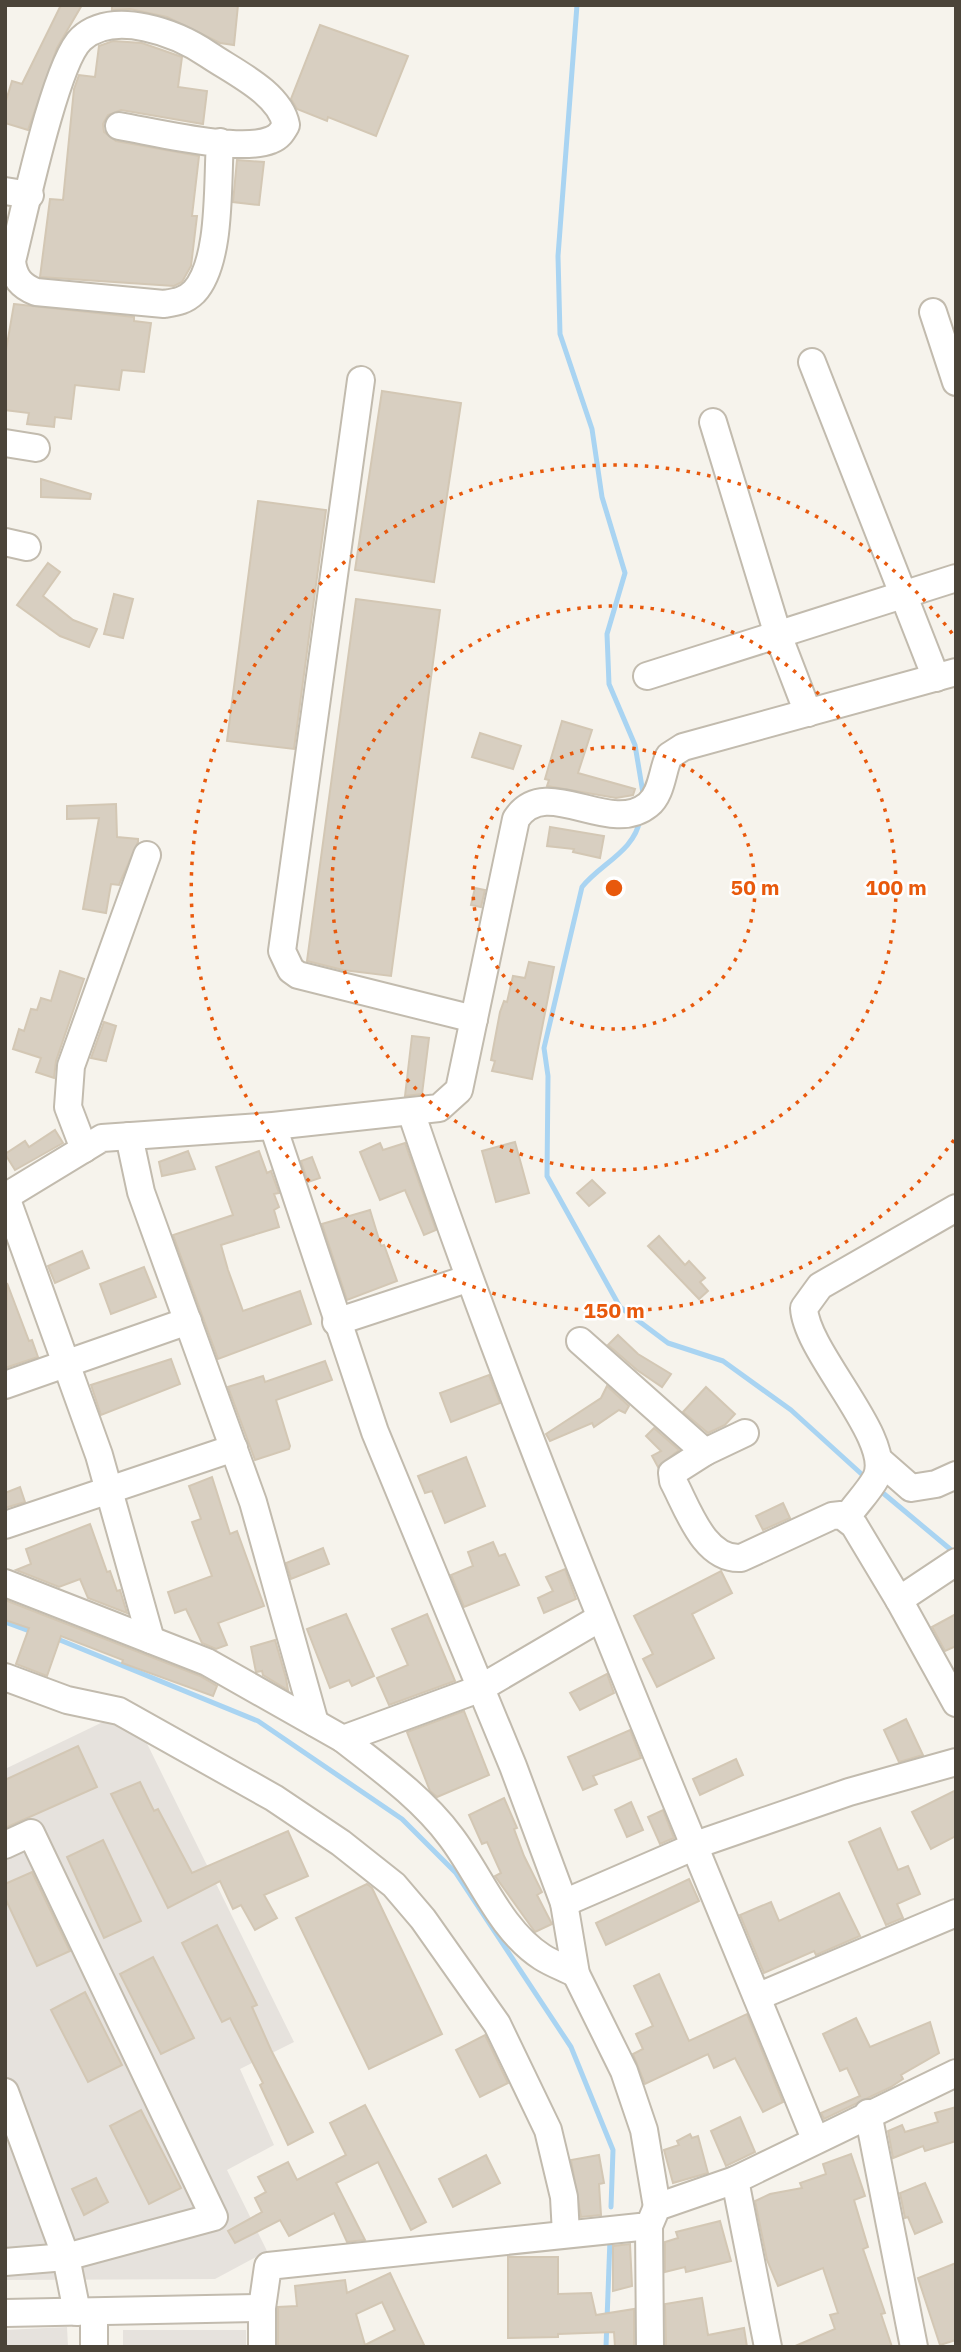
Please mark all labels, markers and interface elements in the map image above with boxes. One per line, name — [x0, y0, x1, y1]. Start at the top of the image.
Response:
text: 50 m — [731, 873, 779, 901]
text: 100 m — [865, 873, 927, 901]
centre of rings — [602, 876, 626, 900]
text: 150 m — [583, 1296, 645, 1324]

